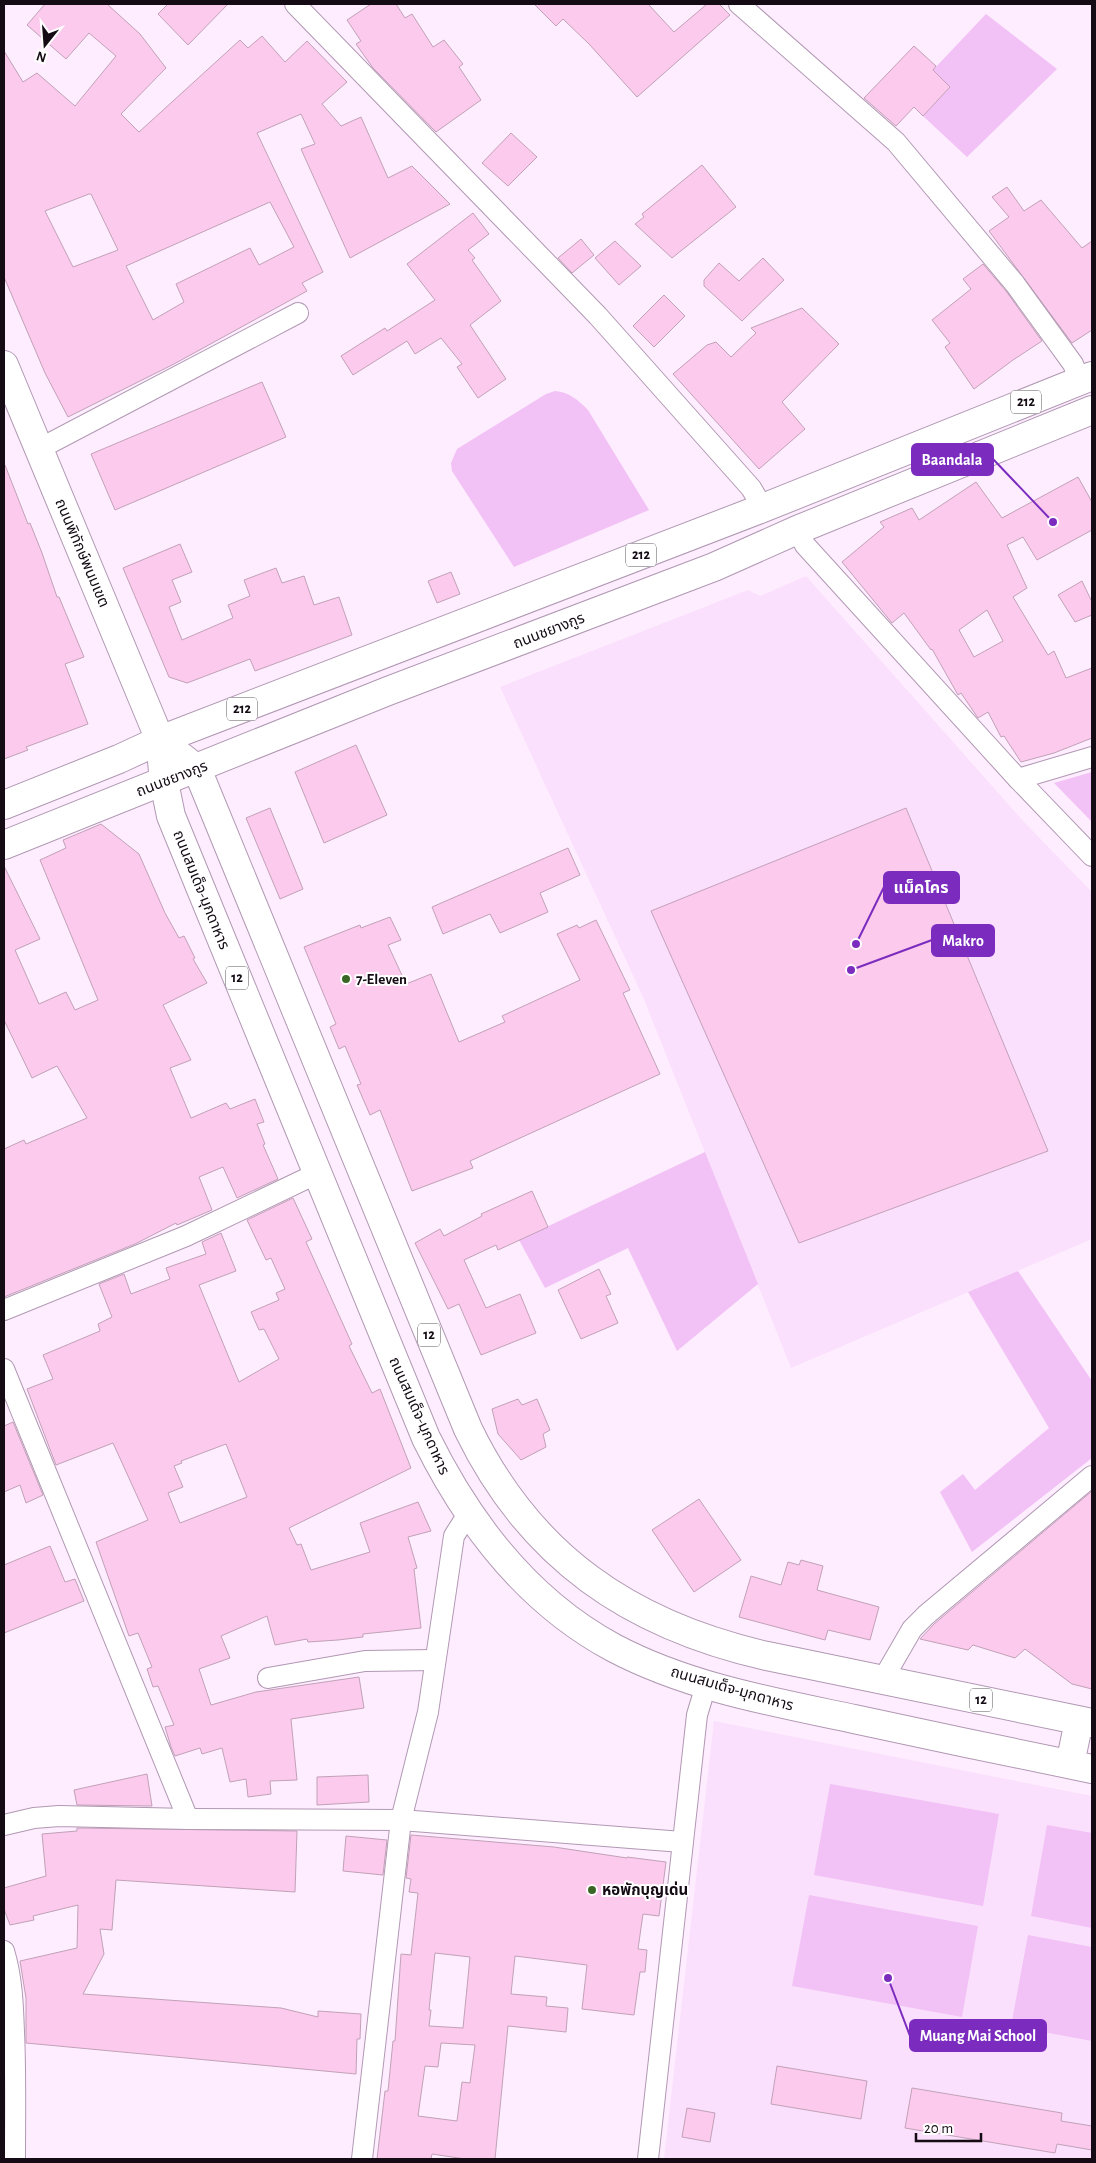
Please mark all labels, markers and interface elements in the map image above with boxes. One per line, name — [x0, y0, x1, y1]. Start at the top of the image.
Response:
north arrow — [20, 20, 70, 70]
text: N — [35, 48, 48, 65]
road number: 212 — [1011, 391, 1041, 414]
callout: Baandala — [912, 444, 993, 475]
text: Baandala — [921, 452, 983, 468]
street label: ถนนพิทักษ์พนมเขต — [52, 496, 113, 610]
road number: 212 — [626, 544, 656, 566]
street label: ถนนชยางกูร — [511, 611, 587, 652]
road number: 212 — [227, 698, 257, 721]
street label: ถนนชยางกูร — [134, 759, 210, 800]
street label: ถนนสมเด็จ-มุกดาหาร — [169, 828, 234, 952]
callout: แม็คโคร — [884, 872, 959, 903]
text: แม็คโคร — [894, 879, 949, 896]
callout: Makro — [932, 925, 994, 956]
text: Makro — [942, 933, 984, 949]
road number: 12 — [226, 966, 248, 990]
place label: 7-Eleven — [356, 972, 407, 987]
marker: 7-Eleven — [340, 973, 352, 985]
road number: 12 — [418, 1324, 440, 1346]
street label: ถนนสมเด็จ-มุกดาหาร — [385, 1354, 454, 1478]
street label: ถนนสมเด็จ-มุกดาหาร — [669, 1662, 796, 1715]
road number: 12 — [970, 1688, 992, 1712]
place label: หอพักบุญเด่น — [602, 1881, 688, 1899]
marker: หอพักบุญเด่น — [586, 1884, 598, 1896]
callout: Muang Mai School — [910, 2020, 1046, 2051]
text: Muang Mai School — [920, 2028, 1036, 2044]
scale bar — [916, 2110, 981, 2142]
text: 20 m — [924, 2121, 953, 2136]

